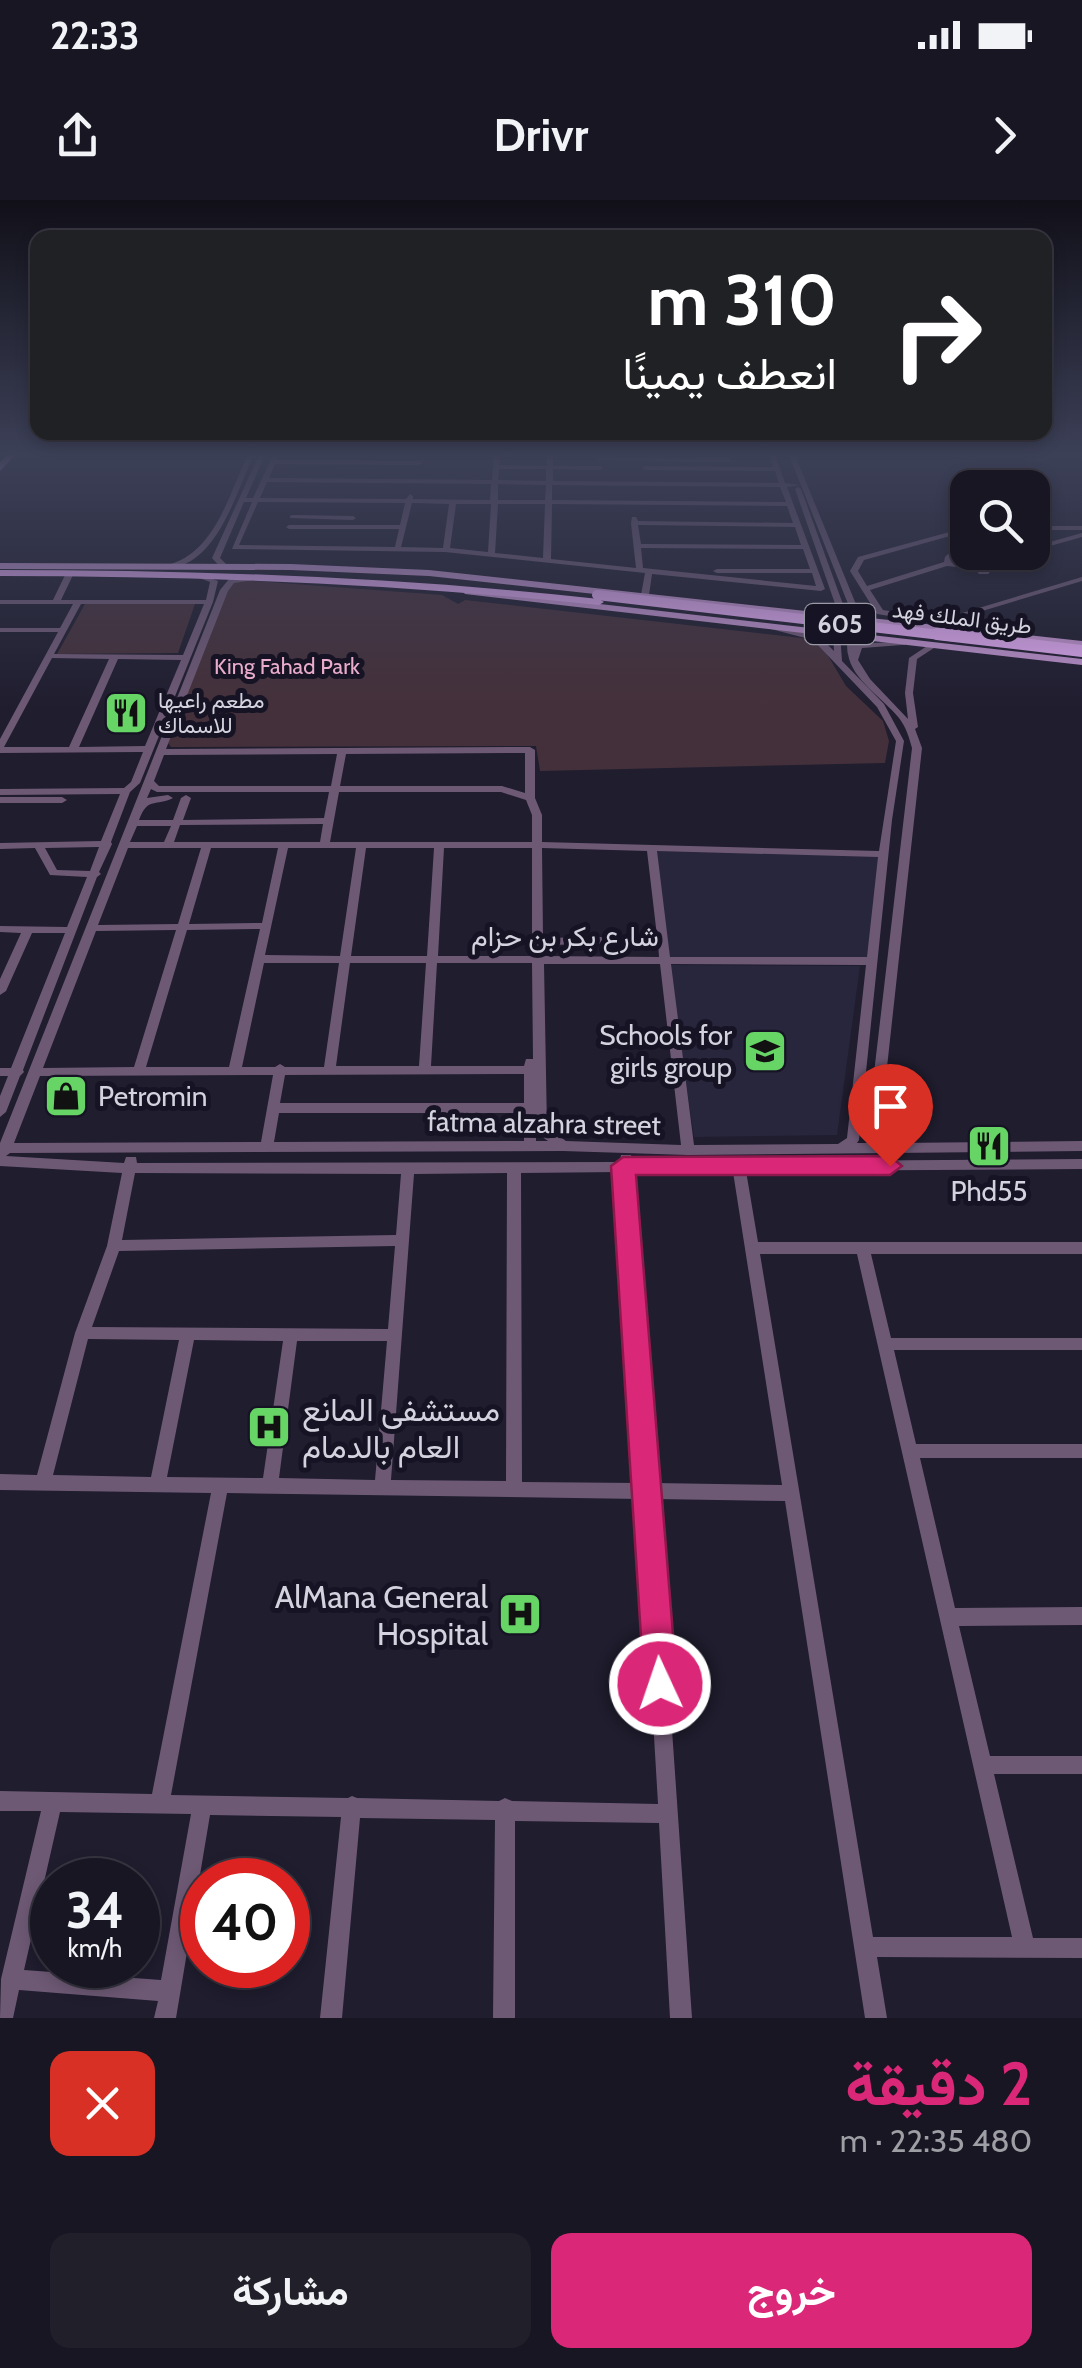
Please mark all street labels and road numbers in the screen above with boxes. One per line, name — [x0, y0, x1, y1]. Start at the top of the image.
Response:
street label: طريق الملك فهد — [891, 596, 1033, 640]
road number: 605 — [805, 604, 875, 644]
street label: شارع بكر بن حزام — [471, 919, 659, 955]
street label: fatma alzahra street — [427, 1104, 661, 1142]

